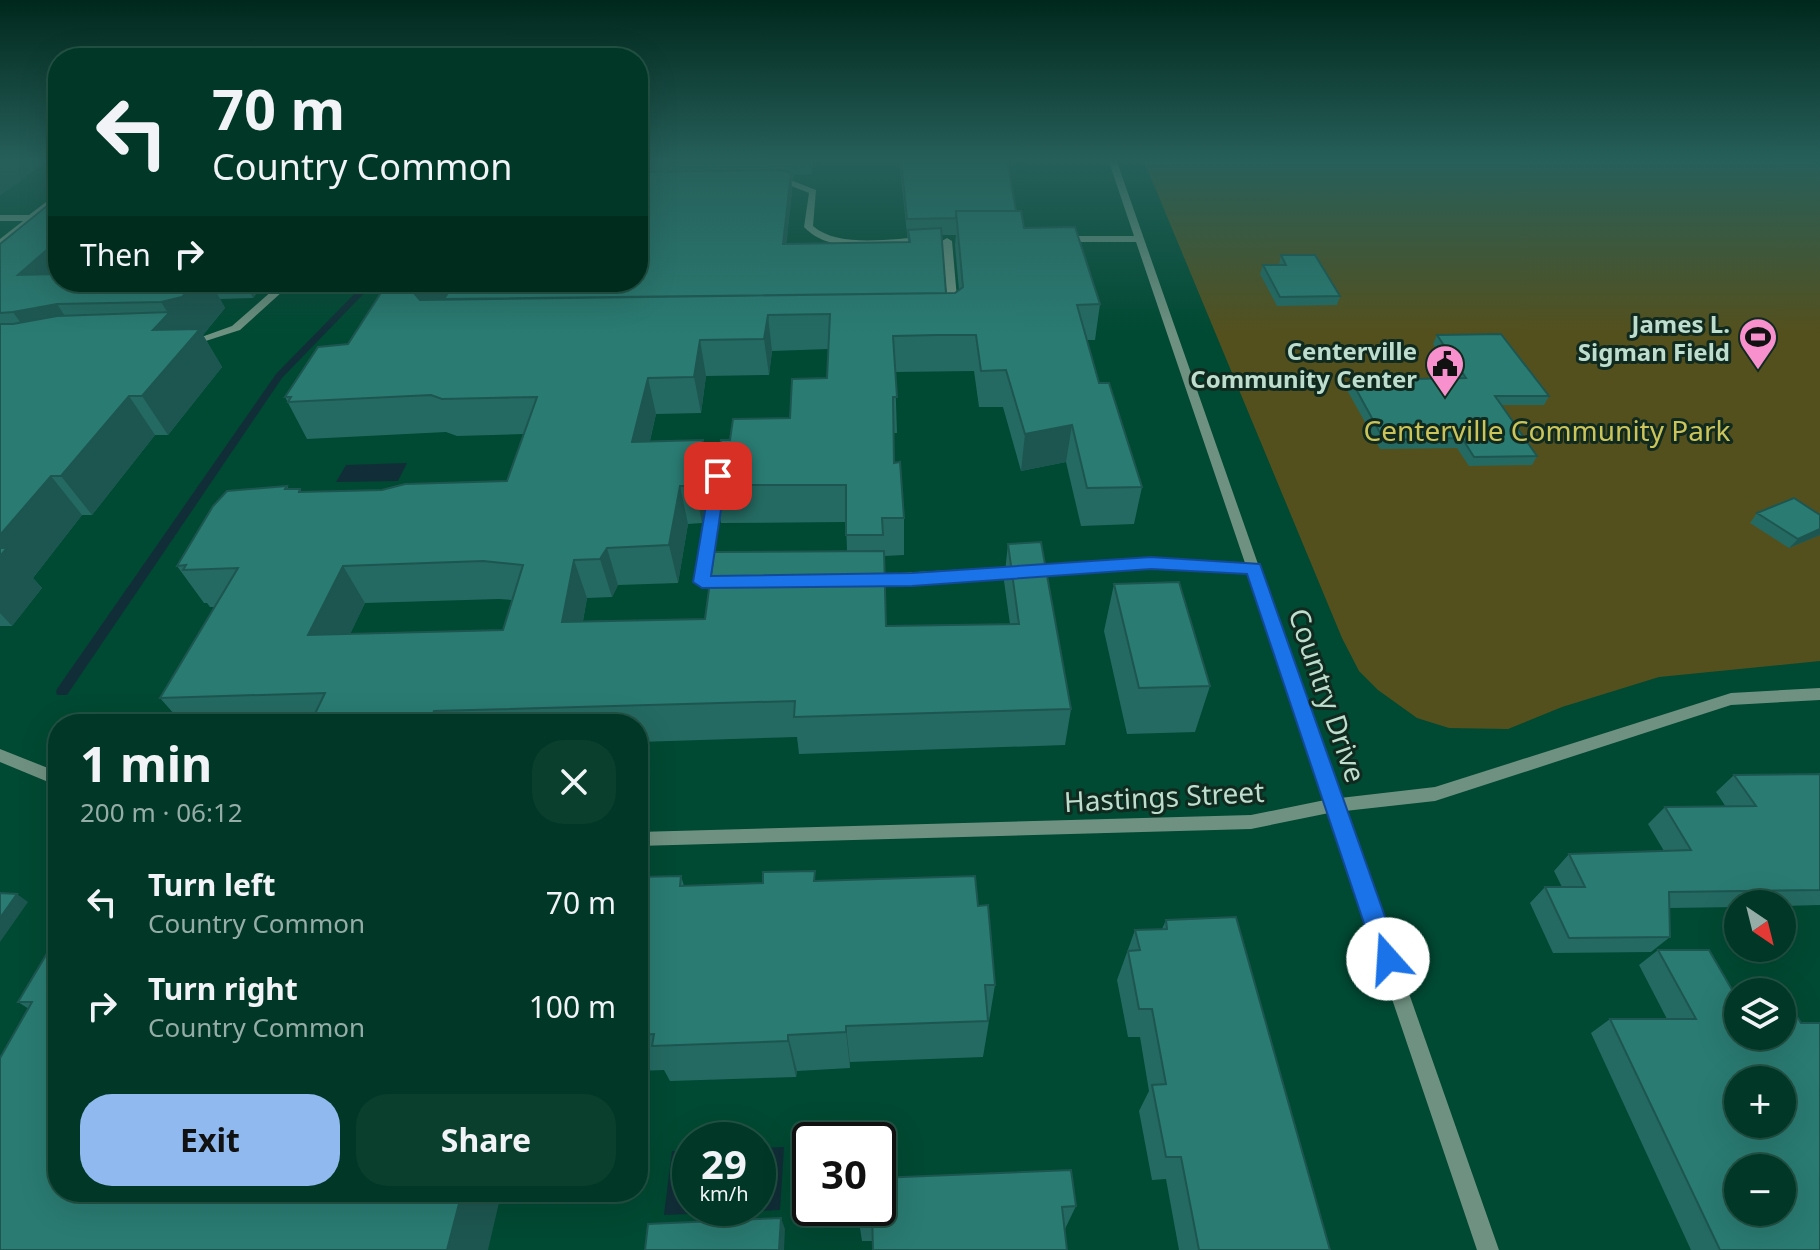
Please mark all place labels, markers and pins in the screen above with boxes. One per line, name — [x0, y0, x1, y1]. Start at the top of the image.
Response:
place label: James L. Sigman Field — [1578, 307, 1730, 368]
sports icon: James L. Sigman Field — [1737, 316, 1779, 371]
place label: Centerville Community Center — [1190, 334, 1417, 395]
public building icon: Centerville Community Center — [1424, 343, 1466, 398]
pin — [684, 442, 752, 510]

